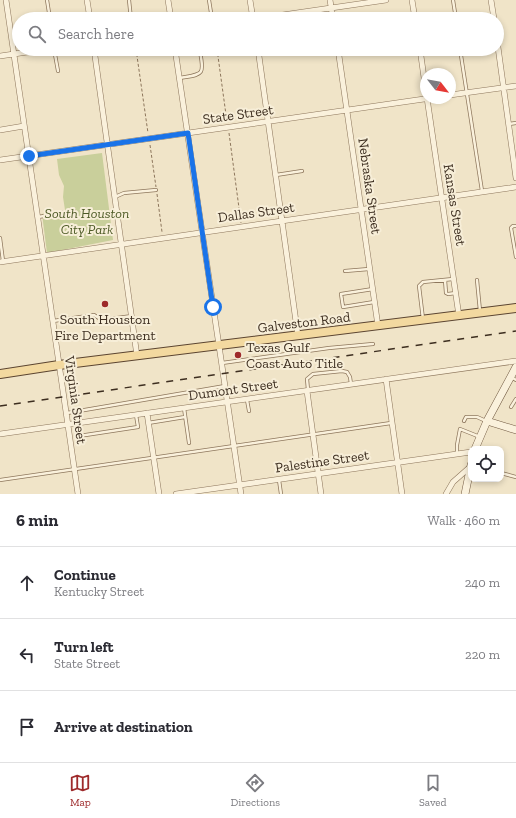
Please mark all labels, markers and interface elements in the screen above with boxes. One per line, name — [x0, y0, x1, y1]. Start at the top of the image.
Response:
search box — [12, 12, 504, 56]
icon: search — [26, 23, 48, 45]
text: Search here — [58, 25, 134, 43]
north arrow — [420, 68, 456, 104]
street label: State Street — [202, 101, 275, 128]
street label: Nebraska Street — [354, 137, 385, 236]
route end — [20, 147, 38, 165]
street label: Kansas Street — [440, 163, 470, 248]
street label: Dallas Street — [217, 199, 296, 226]
park label: South Houston City Park — [45, 205, 129, 238]
route start — [204, 298, 222, 316]
marker: South Houston Fire Department — [100, 299, 110, 309]
street label: Galveston Road — [257, 308, 352, 337]
place label: South Houston Fire Department — [54, 311, 156, 344]
place label: Texas Gulf Coast Auto Title — [246, 339, 344, 372]
marker: Texas Gulf Coast Auto Title — [233, 350, 243, 360]
street label: Virginia Street — [61, 354, 90, 446]
street label: Dumont Street — [187, 375, 280, 404]
street label: Palestine Street — [274, 446, 371, 477]
map controls — [468, 446, 504, 482]
button: locate — [468, 446, 504, 482]
text: 6 min — [16, 510, 58, 530]
text: Walk · 460 m — [428, 513, 500, 528]
text: Continue — [54, 566, 116, 584]
icon: ahead — [16, 572, 38, 594]
text: 240 m — [465, 575, 500, 590]
text: Kentucky Street — [54, 584, 144, 599]
text: Turn left — [54, 638, 114, 656]
icon: left — [16, 644, 38, 666]
text: 220 m — [465, 647, 500, 662]
text: State Street — [54, 656, 120, 671]
icon: arrive — [16, 716, 38, 738]
text: Arrive at destination — [54, 718, 193, 736]
tab: Map — [69, 772, 91, 809]
tab: Directions — [230, 772, 280, 809]
tab: Saved — [419, 772, 447, 809]

